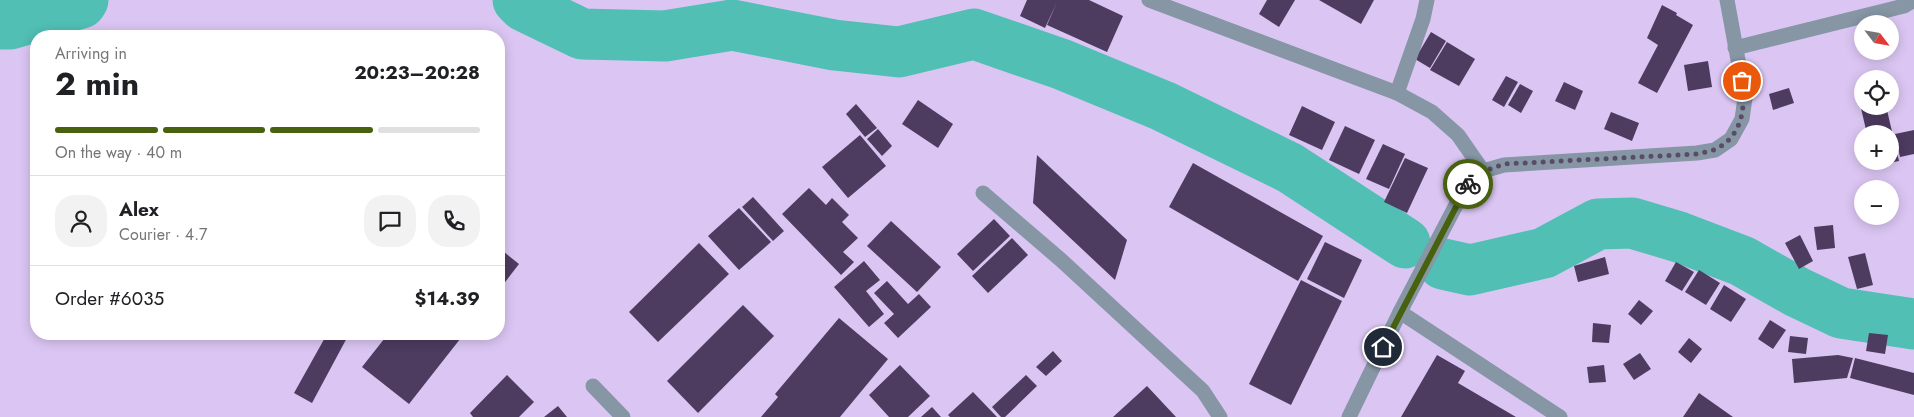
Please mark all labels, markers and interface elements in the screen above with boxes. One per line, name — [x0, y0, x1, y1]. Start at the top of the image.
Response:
north arrow — [1854, 15, 1899, 60]
map controls — [1854, 15, 1899, 225]
text: Arriving in — [55, 42, 127, 65]
text: 20:23–20:28 — [354, 59, 480, 86]
pin — [1721, 60, 1763, 102]
text: 2 min — [55, 61, 139, 107]
icon: bag — [1728, 67, 1756, 95]
button: locate — [1854, 70, 1899, 115]
button: + — [1854, 125, 1899, 170]
text: On the way · 40 m — [55, 141, 182, 164]
courier — [1443, 159, 1493, 209]
icon: bike — [1454, 170, 1482, 198]
button: − — [1854, 180, 1899, 225]
button: person — [55, 195, 107, 247]
button: chat — [364, 195, 416, 247]
button: phone — [428, 195, 480, 247]
text: Alex — [119, 196, 159, 223]
text: Courier · 4.7 — [119, 223, 207, 246]
text: Order #6035 — [55, 285, 164, 312]
text: $14.39 — [415, 285, 480, 312]
pin — [1362, 326, 1404, 368]
icon: home — [1369, 333, 1397, 361]

